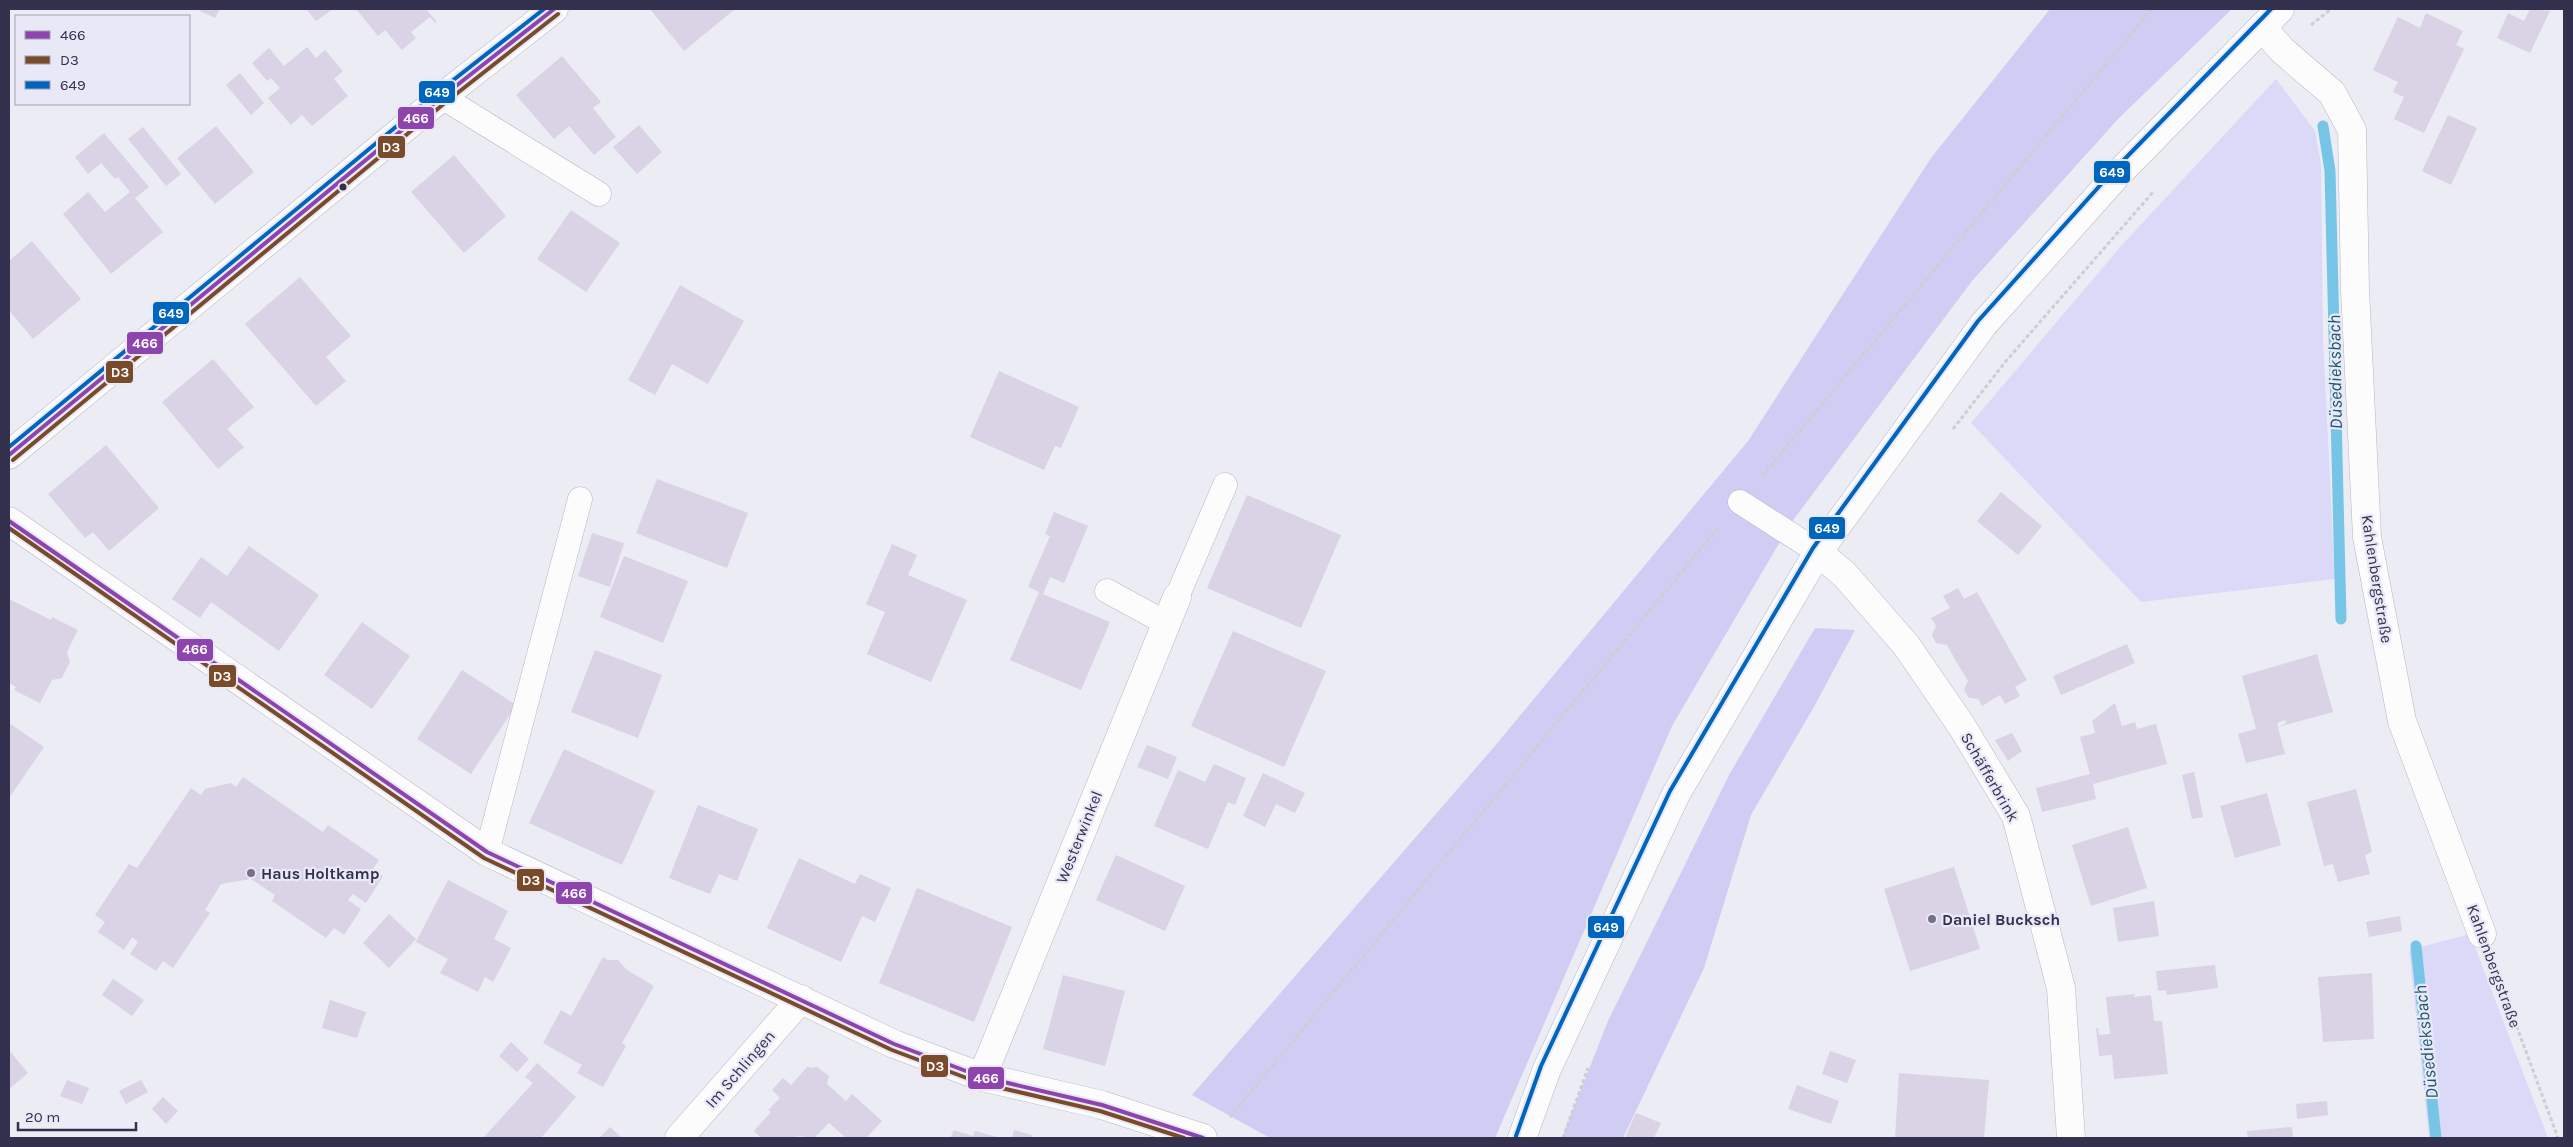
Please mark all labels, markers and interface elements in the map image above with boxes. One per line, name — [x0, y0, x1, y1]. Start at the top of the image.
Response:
legend — [15, 15, 190, 105]
text: 466 — [60, 26, 86, 44]
text: D3 — [60, 51, 79, 69]
text: 649 — [60, 76, 86, 94]
line badge: 649 — [418, 80, 456, 104]
text: 649 — [424, 84, 450, 101]
line badge: 466 — [397, 106, 435, 130]
text: 466 — [403, 110, 429, 127]
line badge: D3 — [377, 135, 406, 159]
text: D3 — [382, 139, 400, 156]
line badge: 649 — [2093, 160, 2131, 184]
text: 649 — [2099, 164, 2125, 181]
unlabelled marker — [338, 182, 348, 192]
line badge: 649 — [152, 301, 190, 325]
text: 649 — [158, 305, 184, 322]
water label: Düsedieksbach — [2323, 315, 2347, 429]
line badge: 466 — [126, 331, 164, 355]
text: 466 — [132, 335, 158, 352]
line badge: D3 — [105, 360, 134, 384]
text: D3 — [111, 364, 129, 381]
street label: Kahlenbergstraße — [2357, 513, 2397, 645]
line badge: 649 — [1808, 516, 1846, 540]
text: 649 — [1814, 520, 1840, 537]
line badge: 466 — [176, 638, 214, 662]
text: 466 — [182, 641, 208, 658]
line badge: D3 — [208, 664, 237, 688]
text: D3 — [213, 668, 231, 685]
street label: Schäfferbrink — [1957, 729, 2023, 825]
street label: Westerwinkel — [1052, 788, 1106, 886]
place label: Haus Holtkamp — [261, 864, 380, 883]
marker: Haus Holtkamp — [245, 867, 257, 879]
line badge: D3 — [516, 868, 545, 892]
text: D3 — [522, 872, 540, 889]
line badge: 466 — [555, 881, 593, 905]
text: 466 — [561, 885, 587, 902]
street label: Kahlenbergstraße — [2463, 902, 2525, 1030]
place label: Daniel Bucksch — [1942, 910, 2060, 929]
marker: Daniel Bucksch — [1926, 913, 1938, 925]
line badge: 649 — [1587, 915, 1625, 939]
text: 649 — [1593, 919, 1619, 936]
water label: Düsedieksbach — [2409, 984, 2443, 1100]
street label: Im Schlingen — [701, 1026, 779, 1112]
line badge: D3 — [920, 1054, 949, 1078]
text: D3 — [926, 1058, 944, 1075]
line badge: 466 — [967, 1066, 1005, 1090]
text: 466 — [973, 1070, 999, 1087]
scale bar — [18, 1100, 135, 1132]
text: 20 m — [25, 1108, 60, 1126]

